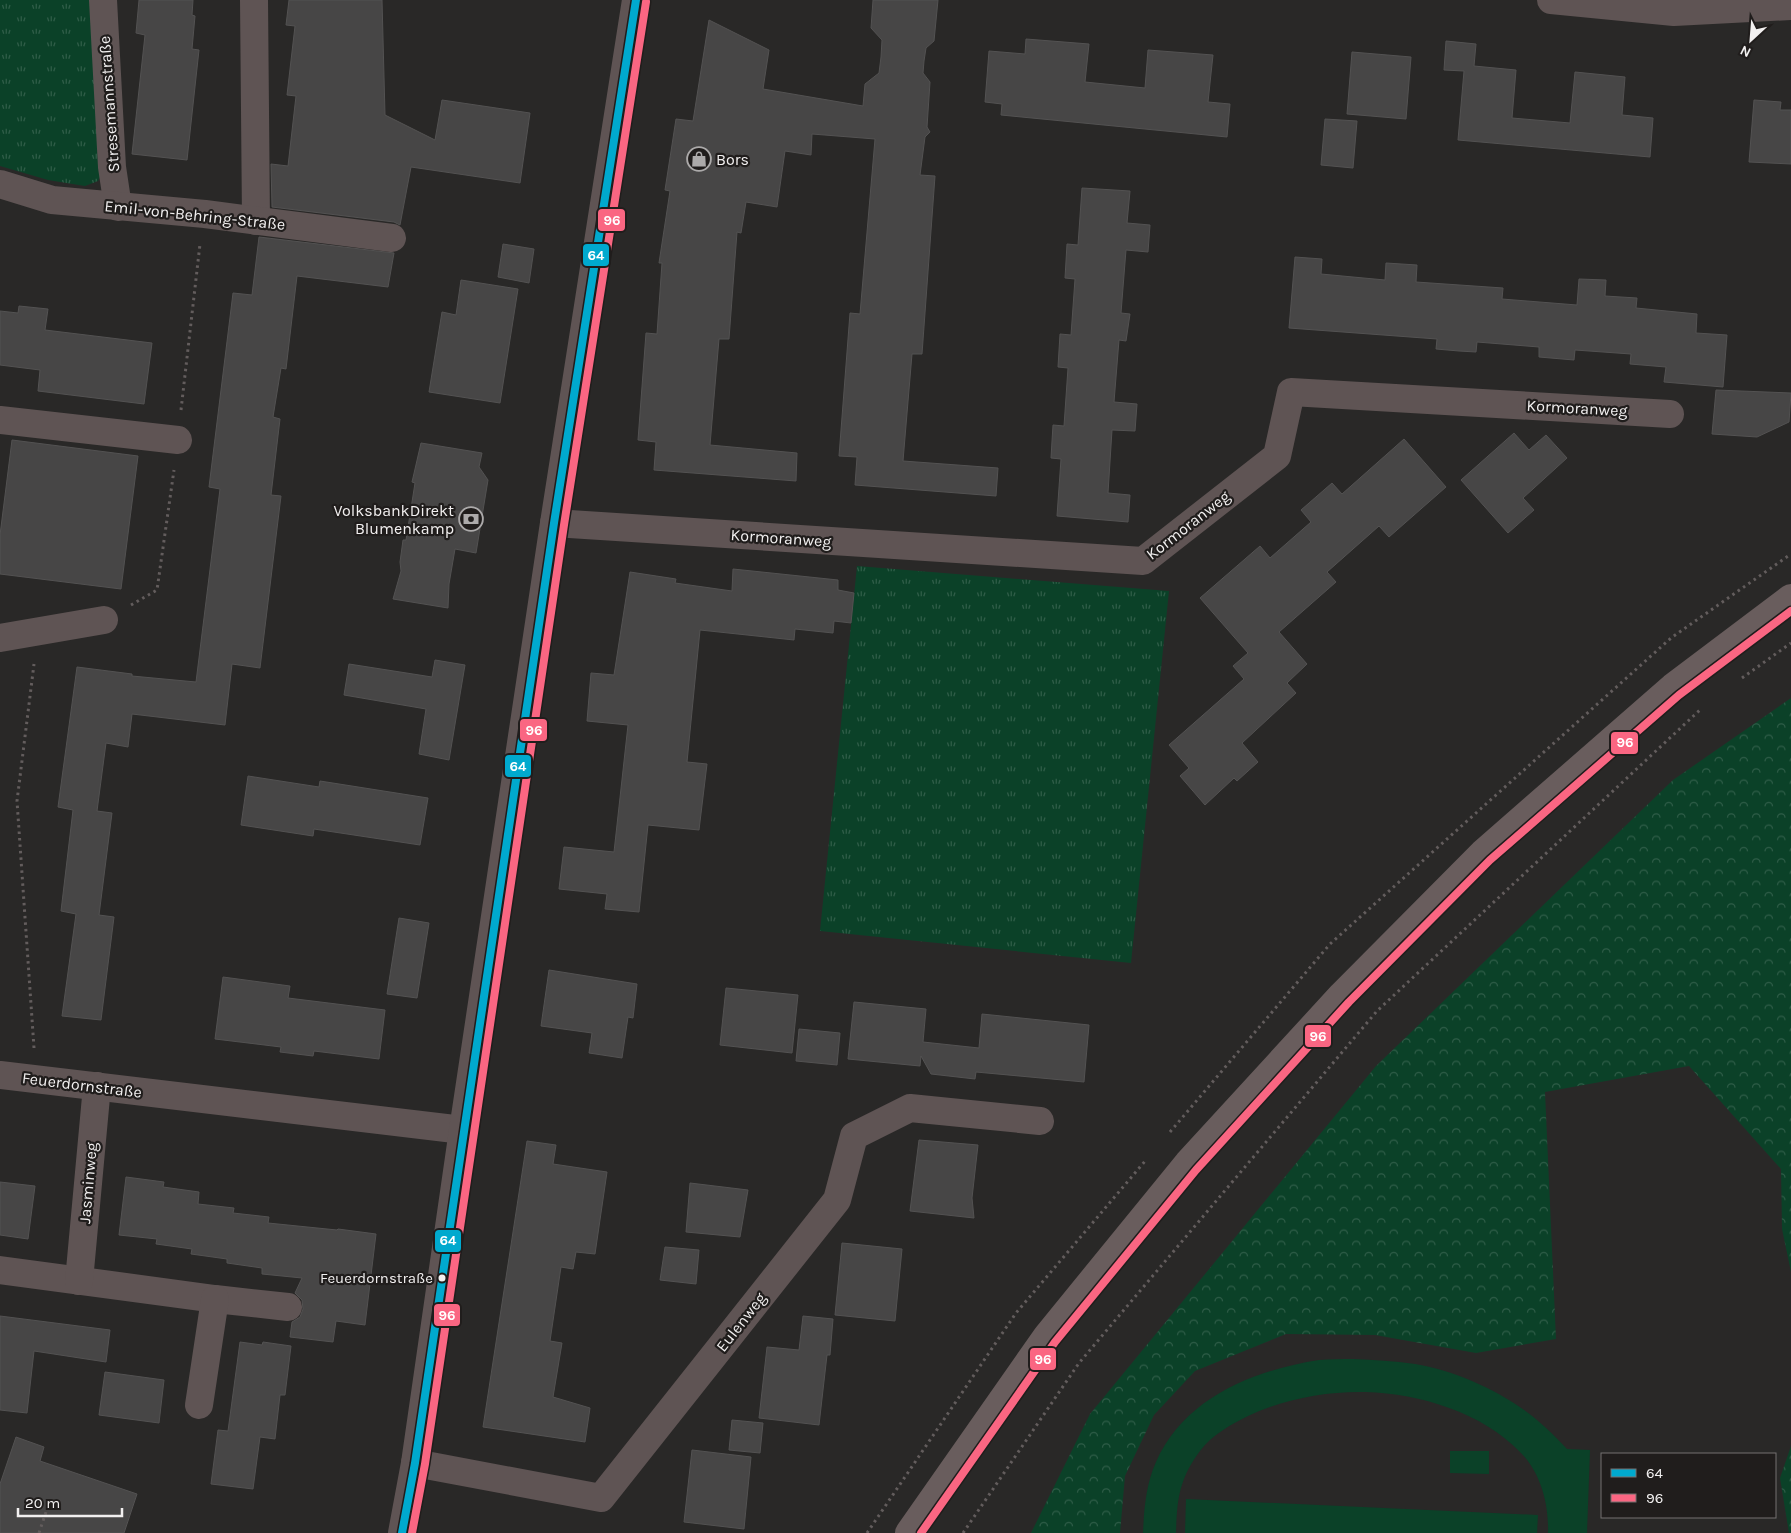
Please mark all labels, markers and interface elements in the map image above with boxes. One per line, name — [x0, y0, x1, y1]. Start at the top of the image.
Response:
north arrow — [1726, 15, 1776, 65]
street label: Stresemannstraße — [95, 35, 123, 173]
text: N — [1737, 41, 1754, 61]
shop icon: Bors — [686, 146, 712, 172]
place label: Bors — [716, 150, 749, 169]
street label: Emil-von-Behring-Straße — [104, 196, 286, 234]
line badge: 96 — [597, 208, 626, 232]
text: 96 — [603, 212, 621, 229]
line badge: 64 — [582, 243, 610, 267]
text: 64 — [588, 247, 605, 264]
street label: Kormoranweg — [1526, 396, 1628, 420]
street label: Kormoranweg — [1142, 486, 1234, 564]
place label: VolksbankDirekt Blumenkamp — [334, 501, 454, 538]
bank icon: VolksbankDirekt Blumenkamp — [458, 506, 484, 532]
street label: Kormoranweg — [730, 525, 832, 551]
line badge: 96 — [519, 718, 548, 742]
text: 96 — [525, 722, 543, 739]
line badge: 96 — [1610, 731, 1639, 755]
text: 96 — [1616, 734, 1634, 751]
line badge: 64 — [504, 754, 532, 778]
text: 64 — [510, 758, 527, 775]
line badge: 96 — [1304, 1024, 1332, 1048]
text: 96 — [1309, 1028, 1327, 1045]
street label: Feuerdornstraße — [21, 1068, 143, 1102]
street label: Jasminweg — [75, 1141, 101, 1225]
line badge: 64 — [434, 1229, 462, 1253]
text: 64 — [440, 1232, 457, 1249]
place label: Feuerdornstraße — [320, 1269, 433, 1287]
marker: Feuerdornstraße — [437, 1273, 447, 1283]
street label: Eulenweg — [712, 1289, 770, 1355]
line badge: 96 — [433, 1303, 461, 1327]
text: 96 — [438, 1307, 456, 1324]
line badge: 96 — [1029, 1347, 1057, 1371]
text: 96 — [1034, 1351, 1052, 1368]
legend — [1601, 1453, 1776, 1518]
text: 64 — [1646, 1464, 1664, 1482]
scale bar — [18, 1486, 121, 1518]
text: 96 — [1646, 1489, 1663, 1507]
text: 20 m — [25, 1494, 60, 1512]

